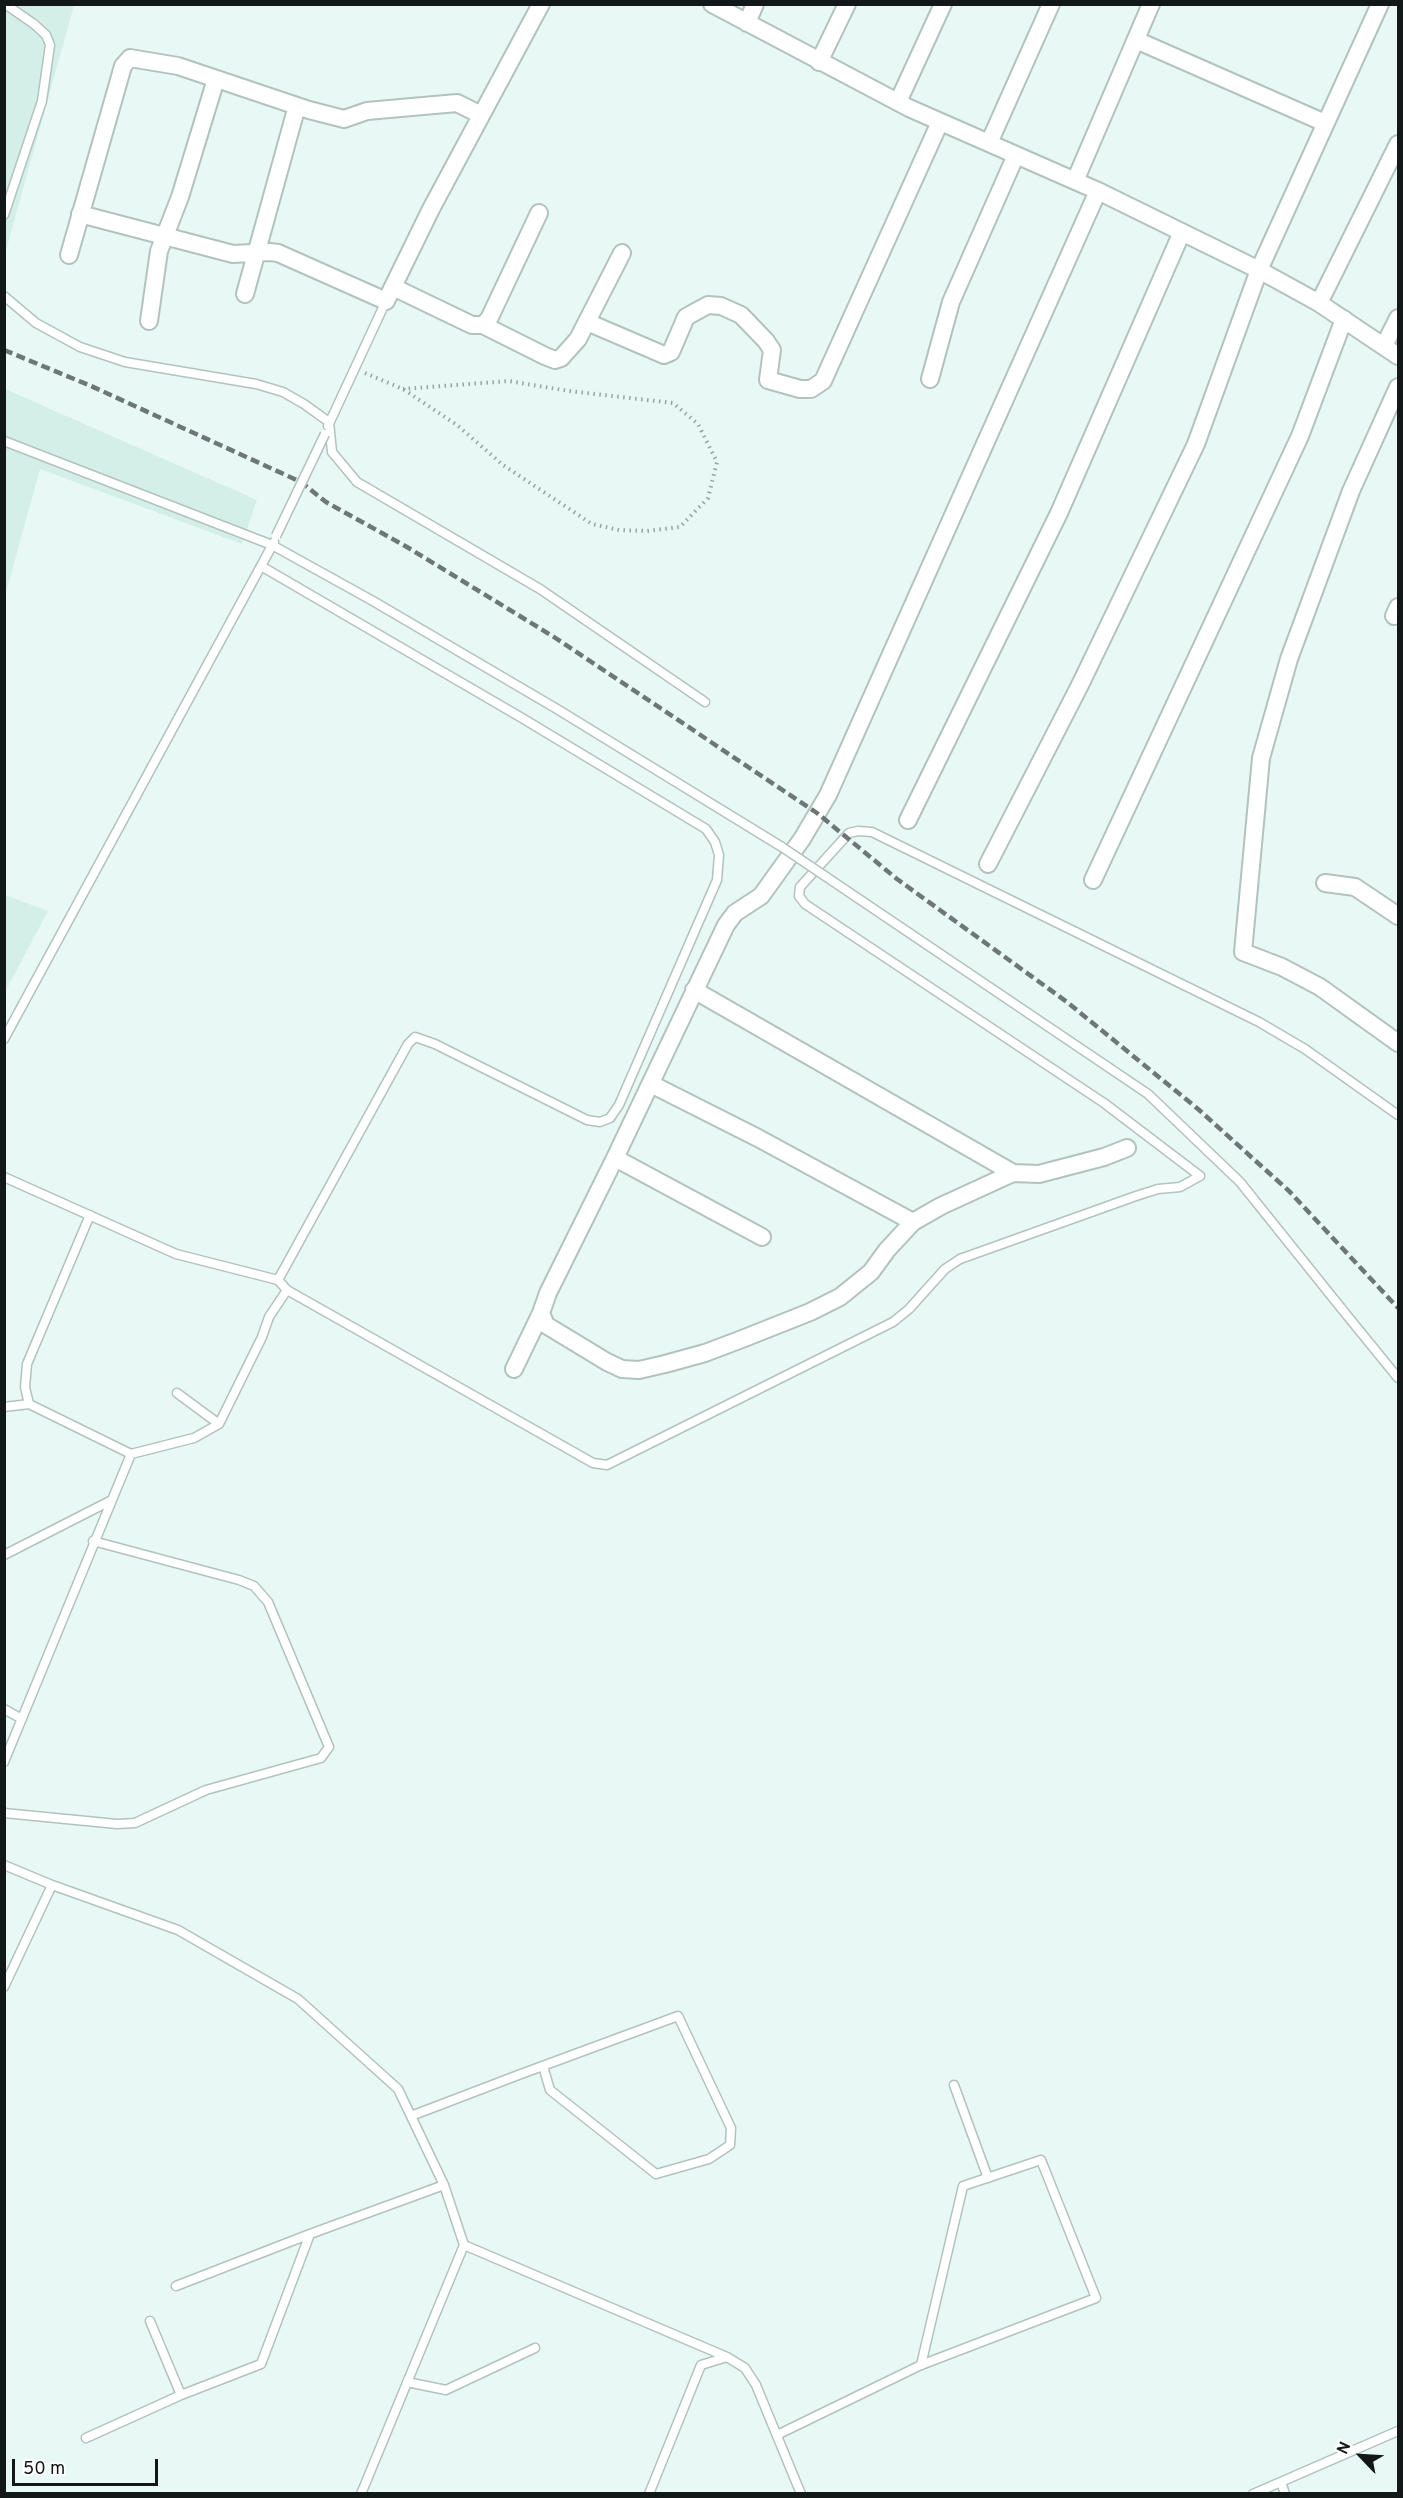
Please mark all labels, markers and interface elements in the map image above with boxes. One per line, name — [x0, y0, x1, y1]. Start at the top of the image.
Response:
north arrow — [1331, 2426, 1391, 2486]
text: N — [1333, 2439, 1356, 2458]
scale bar — [15, 2447, 160, 2485]
text: 50 m — [23, 2458, 65, 2481]

